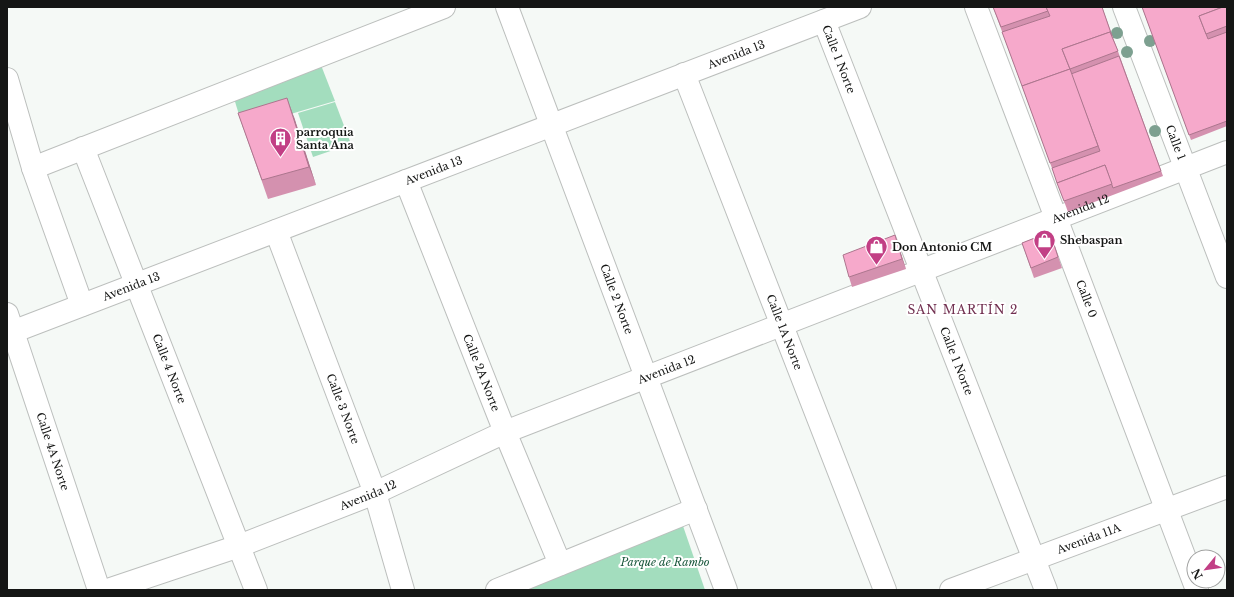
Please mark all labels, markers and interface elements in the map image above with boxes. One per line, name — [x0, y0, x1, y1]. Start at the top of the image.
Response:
street label: Calle 1 Norte — [819, 23, 859, 95]
street label: Avenida 13 — [705, 37, 767, 72]
street label: Calle 1 — [1163, 123, 1189, 162]
building icon: parroquia Santa Ana — [268, 125, 294, 158]
place label: parroquia Santa Ana — [296, 125, 355, 152]
street label: Avenida 13 — [402, 153, 465, 188]
street label: Avenida 12 — [1049, 191, 1111, 227]
shop icon: Shebaspan — [1031, 227, 1057, 260]
place label: Shebaspan — [1060, 233, 1122, 247]
shop icon: Don Antonio CM — [863, 234, 889, 267]
place label: Don Antonio CM — [892, 240, 992, 254]
street label: Calle 2 Norte — [597, 262, 636, 336]
street label: Avenida 13 — [100, 269, 162, 304]
street label: Calle 0 — [1073, 278, 1100, 320]
street label: Calle 1A Norte — [763, 292, 806, 372]
district label: SAN MARTÍN 2 — [908, 301, 1018, 317]
street label: Calle 1 Norte — [937, 325, 976, 397]
street label: Calle 4 Norte — [149, 332, 189, 406]
street label: Calle 2A Norte — [460, 332, 503, 413]
street label: Avenida 12 — [635, 352, 697, 387]
street label: Calle 3 Norte — [324, 372, 363, 446]
street label: Calle 4A Norte — [33, 411, 72, 493]
street label: Avenida 12 — [337, 477, 399, 513]
street label: Avenida 11A — [1054, 520, 1123, 557]
north arrow — [1186, 549, 1226, 589]
park label: Parque de Rambo — [619, 555, 710, 569]
text: N — [1188, 565, 1206, 582]

